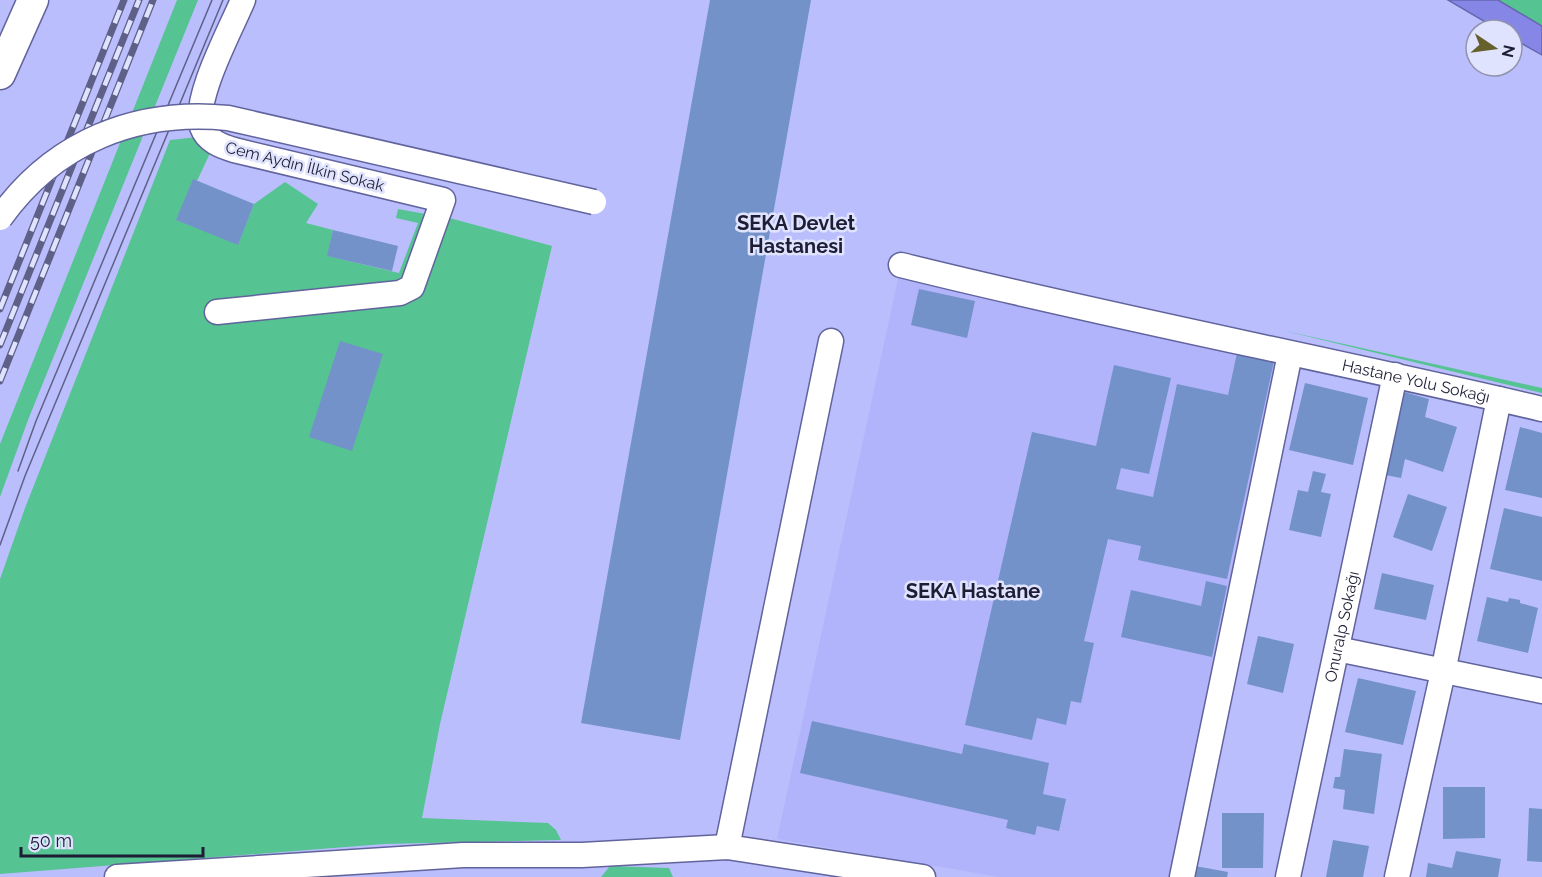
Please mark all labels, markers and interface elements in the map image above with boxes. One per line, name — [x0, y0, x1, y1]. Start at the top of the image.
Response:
north arrow — [1464, 18, 1524, 78]
text: N — [1497, 43, 1519, 59]
street label: Cem Aydın İlkin Sokak — [224, 137, 387, 196]
district label: SEKA Devlet Hastanesi — [737, 211, 855, 258]
street label: Hastane Yolu Sokağı — [1340, 355, 1492, 407]
street label: Onuralp Sokağı — [1321, 569, 1363, 684]
district label: SEKA Hastane — [906, 579, 1040, 603]
scale bar — [21, 820, 202, 858]
text: 50 m — [30, 830, 72, 851]

